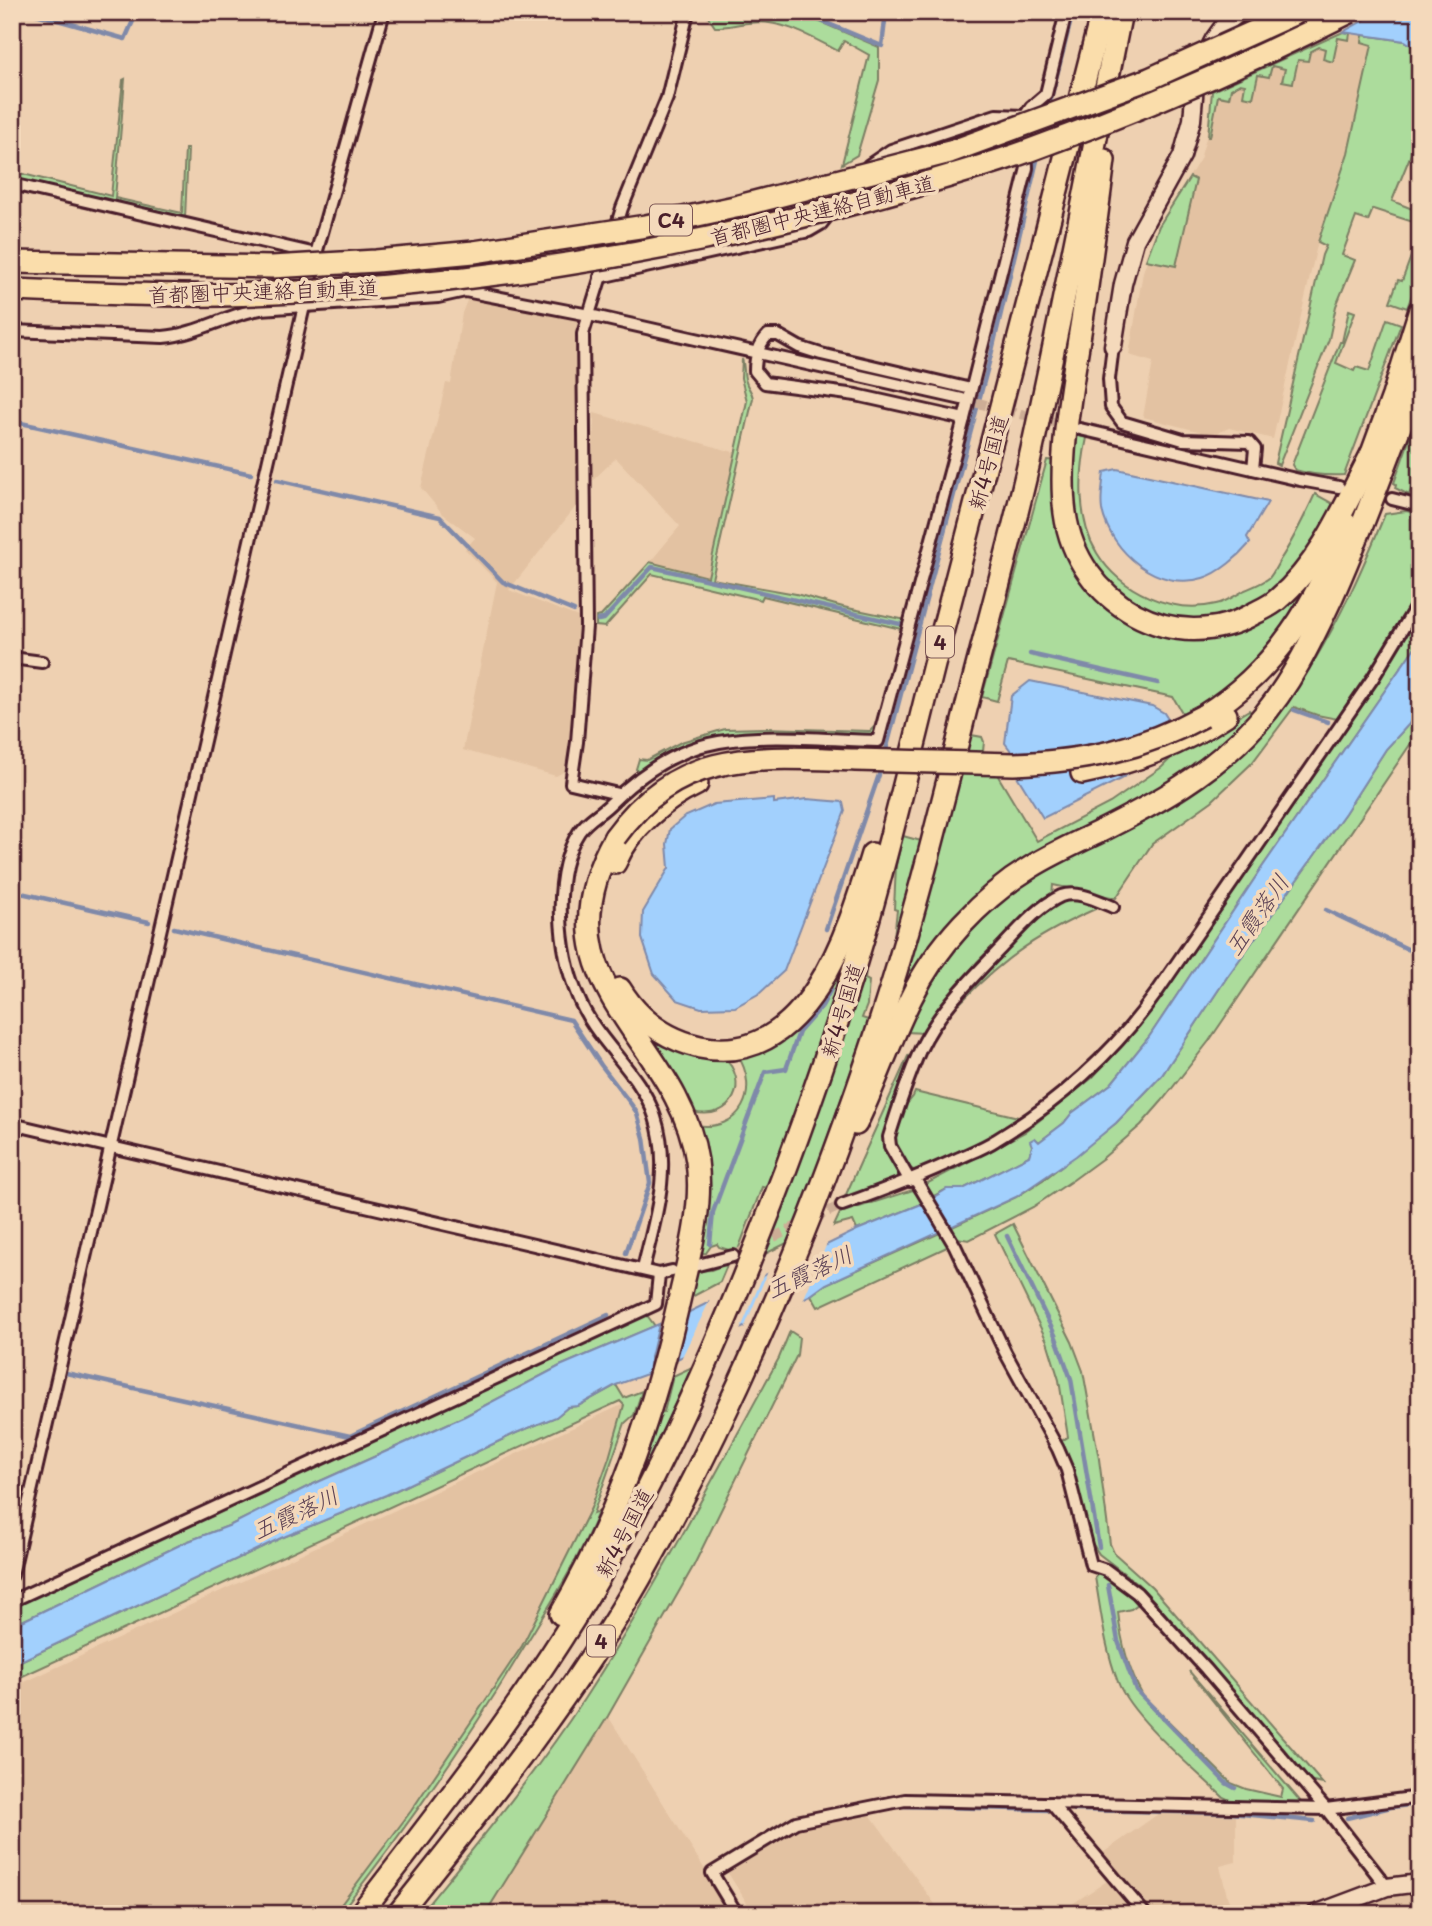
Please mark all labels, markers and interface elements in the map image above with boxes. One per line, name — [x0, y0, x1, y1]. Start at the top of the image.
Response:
street label: 首都圏中央連絡自動車道 — [706, 166, 938, 252]
road number: C4 — [650, 204, 692, 235]
street label: 首都圏中央連絡自動車道 — [147, 270, 379, 310]
street label: 新4号国道 — [959, 411, 1015, 513]
road number: 4 — [926, 626, 954, 657]
water label: 五霞落川 — [1215, 866, 1297, 962]
street label: 新4号国道 — [811, 959, 871, 1061]
water label: 五霞落川 — [760, 1236, 858, 1306]
water label: 五霞落川 — [246, 1477, 344, 1547]
street label: 新4号国道 — [586, 1481, 660, 1583]
road number: 4 — [587, 1625, 615, 1656]

